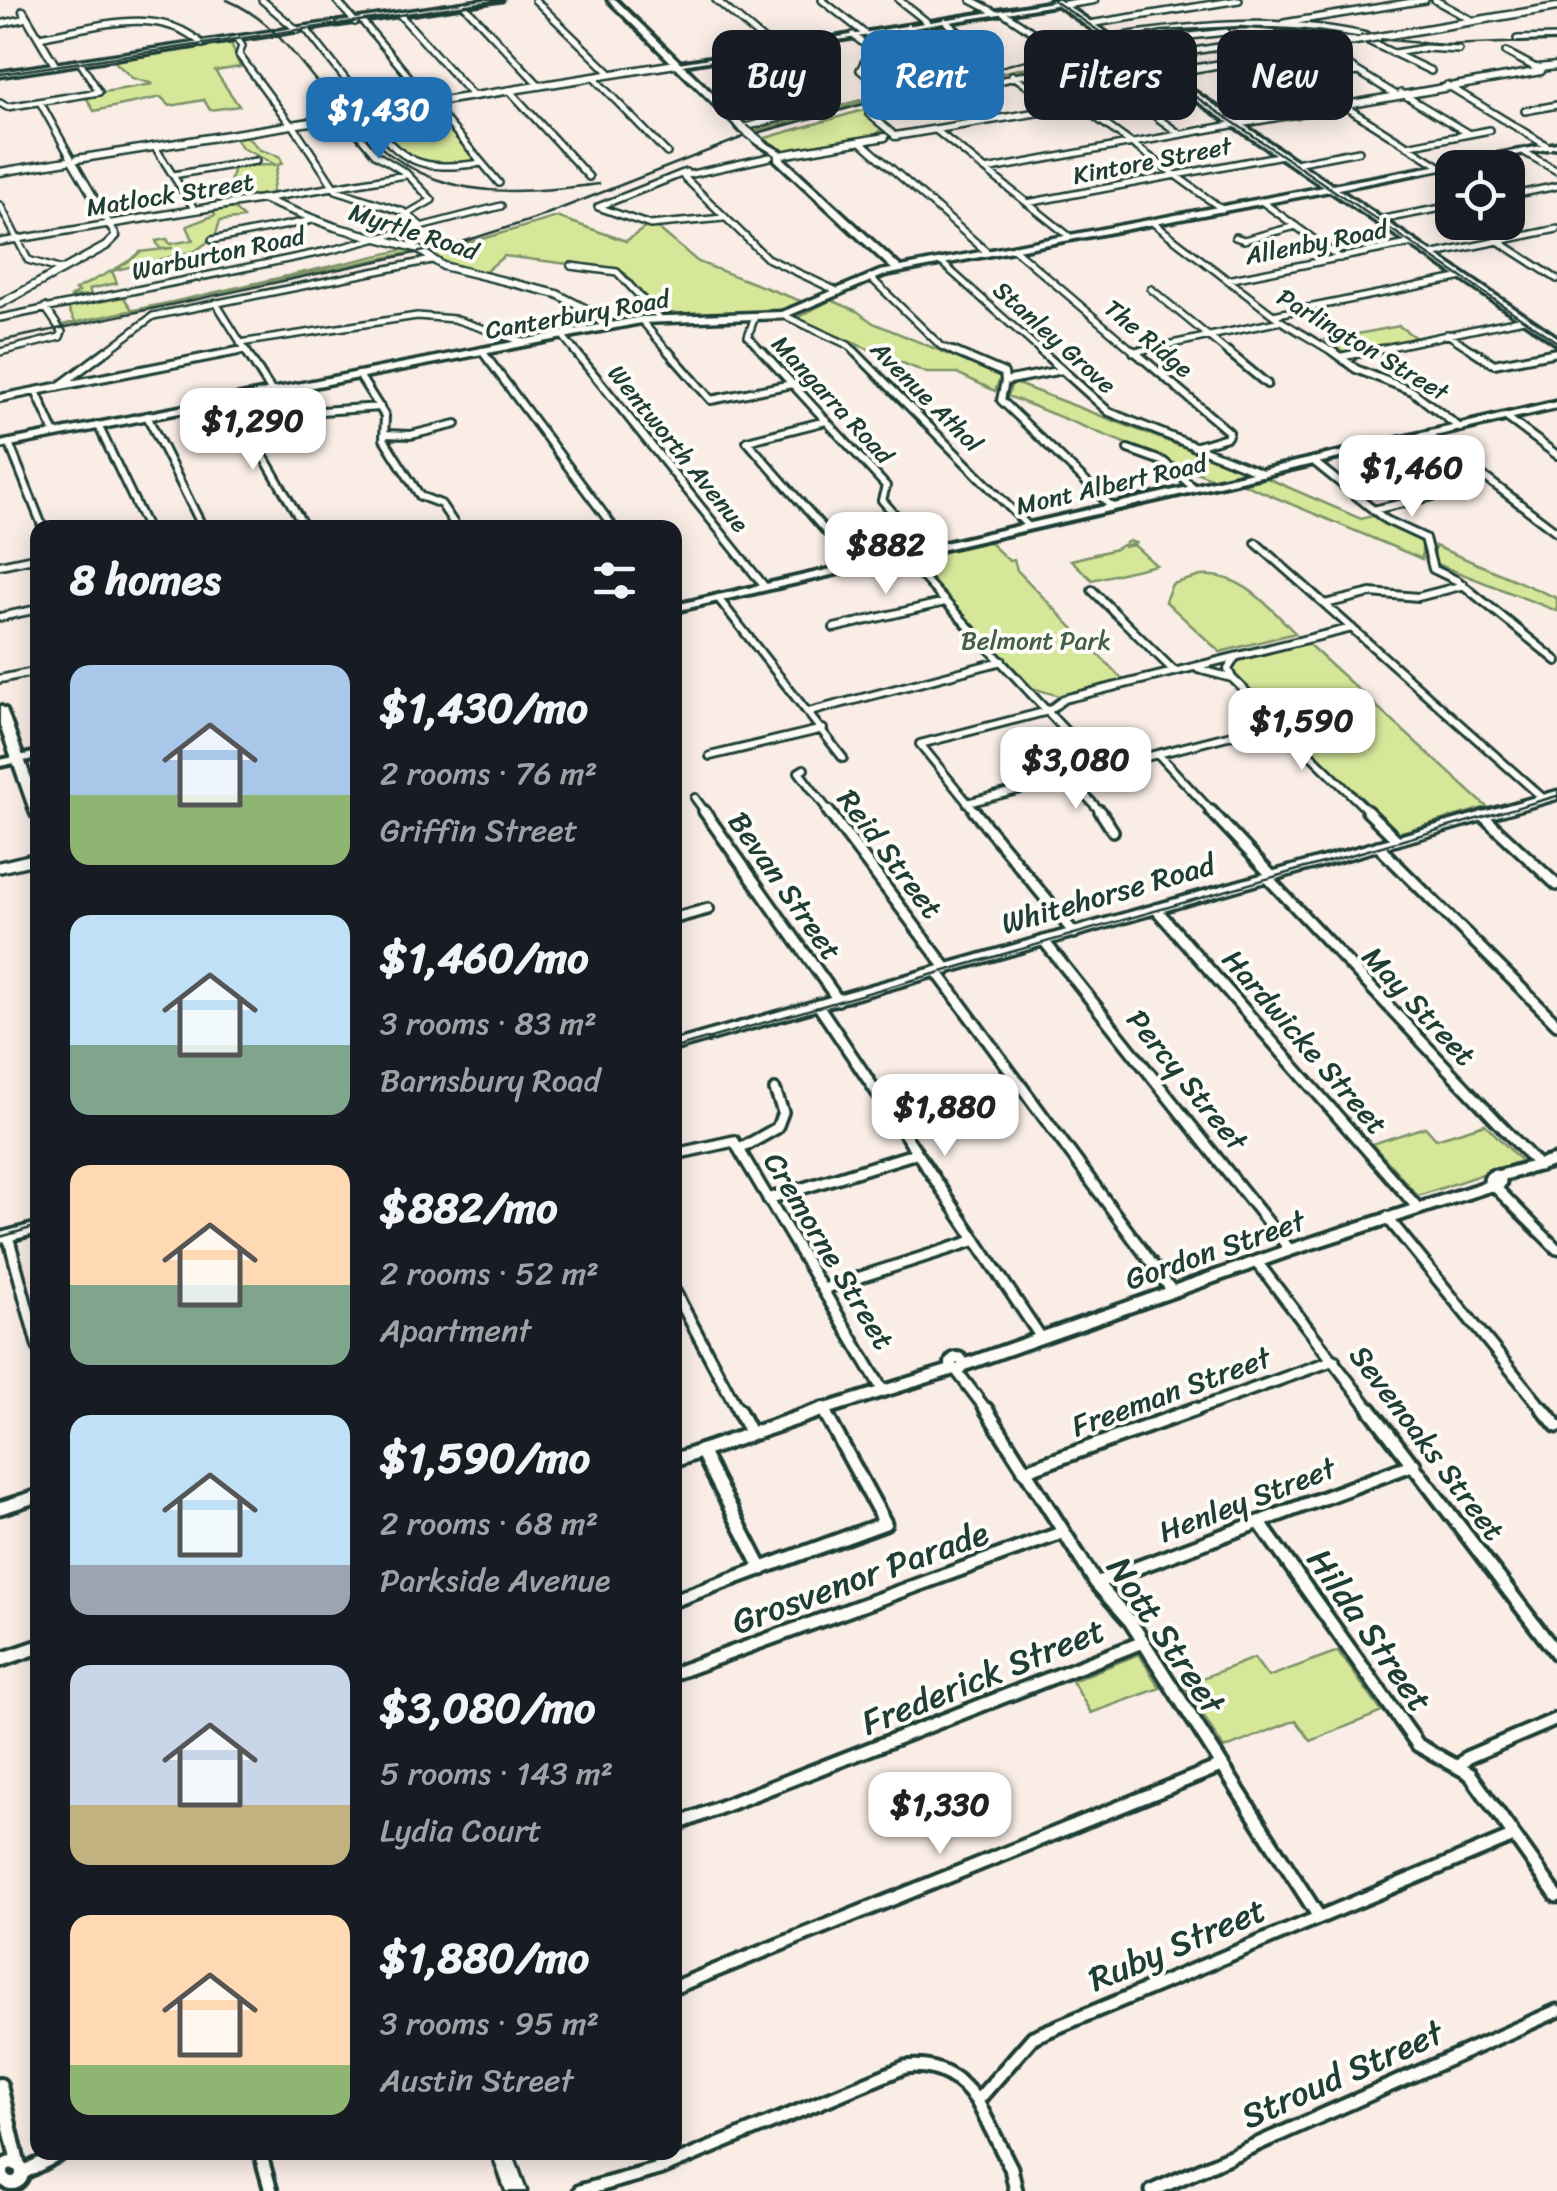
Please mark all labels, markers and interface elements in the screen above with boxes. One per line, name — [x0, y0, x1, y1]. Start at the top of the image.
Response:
chip: Buy — [712, 30, 841, 120]
chip: Rent — [861, 30, 1004, 120]
chip: Filters — [1024, 30, 1197, 120]
chip: New — [1217, 30, 1353, 120]
pin: $1,430 — [298, 77, 460, 162]
text: $1,430 — [328, 81, 430, 138]
street label: Kintore Street — [1069, 123, 1236, 198]
map controls — [1435, 150, 1525, 240]
button: locate — [1435, 150, 1525, 240]
street label: Matlock Street — [83, 159, 257, 230]
street label: Myrtle Road — [343, 189, 486, 274]
street label: Allenby Road — [1240, 206, 1393, 278]
street label: Warburton Road — [127, 213, 311, 294]
street label: Stanley Grove — [982, 269, 1127, 406]
street label: Parlington Street — [1268, 275, 1458, 414]
street label: Canterbury Road — [482, 276, 674, 353]
street label: The Ridge — [1094, 287, 1204, 390]
street label: Mangarra Road — [760, 324, 907, 476]
street label: Avenue Athol — [859, 328, 995, 464]
street label: Wentworth Avenue — [596, 354, 761, 543]
pin: $1,290 — [172, 388, 334, 473]
text: $1,290 — [202, 392, 304, 449]
pin: $1,460 — [1331, 435, 1493, 520]
text: $1,460 — [1361, 439, 1463, 496]
street label: Mont Albert Road — [1011, 440, 1213, 528]
pin: $882 — [827, 512, 945, 597]
text: $882 — [847, 516, 925, 573]
text: 8 homes — [70, 543, 221, 617]
icon: filters — [587, 553, 642, 608]
park label: Belmont Park — [961, 618, 1111, 663]
text: $1,430/mo — [380, 671, 588, 745]
pin: $1,590 — [1221, 688, 1383, 773]
text: $1,590 — [1250, 692, 1354, 749]
icon: home — [150, 705, 270, 825]
pin: $3,080 — [995, 727, 1157, 812]
text: $3,080 — [1022, 731, 1130, 788]
text: 2 rooms · 76 m² — [380, 745, 597, 802]
street label: Reid Street — [822, 777, 958, 931]
street label: Bevan Street — [713, 799, 857, 973]
text: Griffin Street — [380, 802, 578, 859]
street label: Whitehorse Road — [995, 837, 1223, 950]
text: $1,460/mo — [380, 921, 589, 995]
street label: May Street — [1348, 933, 1490, 1079]
street label: Hardwicke Street — [1208, 936, 1402, 1148]
icon: home — [150, 955, 270, 1075]
text: 3 rooms · 83 m² — [380, 995, 597, 1052]
street label: Percy Street — [1112, 996, 1263, 1165]
text: Barnsbury Road — [380, 1052, 600, 1109]
pin: $1,880 — [864, 1074, 1026, 1159]
text: $1,880 — [894, 1078, 996, 1135]
street label: Cremorne Street — [748, 1141, 910, 1361]
text: $882/mo — [380, 1171, 558, 1245]
street label: Gordon Street — [1118, 1193, 1314, 1306]
icon: home — [150, 1205, 270, 1325]
text: 2 rooms · 52 m² — [380, 1245, 599, 1302]
text: Apartment — [380, 1302, 531, 1359]
street label: Freeman Street — [1064, 1330, 1280, 1453]
street label: Sevenoaks Street — [1335, 1333, 1519, 1553]
text: $1,590/mo — [380, 1421, 590, 1495]
street label: Henley Street — [1150, 1441, 1345, 1559]
icon: home — [150, 1455, 270, 1575]
text: 2 rooms · 68 m² — [380, 1495, 598, 1552]
street label: Grosvenor Parade — [723, 1502, 998, 1652]
street label: Hilda Street — [1290, 1534, 1450, 1726]
street label: Nott Street — [1090, 1543, 1243, 1729]
text: Parkside Avenue — [380, 1552, 610, 1609]
street label: Frederick Street — [851, 1599, 1115, 1753]
text: $3,080/mo — [380, 1671, 595, 1745]
icon: home — [150, 1705, 270, 1825]
text: 5 rooms · 143 m² — [380, 1745, 613, 1802]
pin: $1,330 — [859, 1772, 1021, 1857]
text: $1,330 — [890, 1776, 990, 1833]
text: Lydia Court — [380, 1802, 542, 1859]
street label: Ruby Street — [1078, 1879, 1276, 2009]
text: $1,880/mo — [380, 1921, 589, 1995]
icon: home — [150, 1955, 270, 2075]
text: 3 rooms · 95 m² — [380, 1995, 599, 2052]
street label: Stroud Street — [1231, 2001, 1455, 2146]
text: Austin Street — [380, 2052, 573, 2109]

